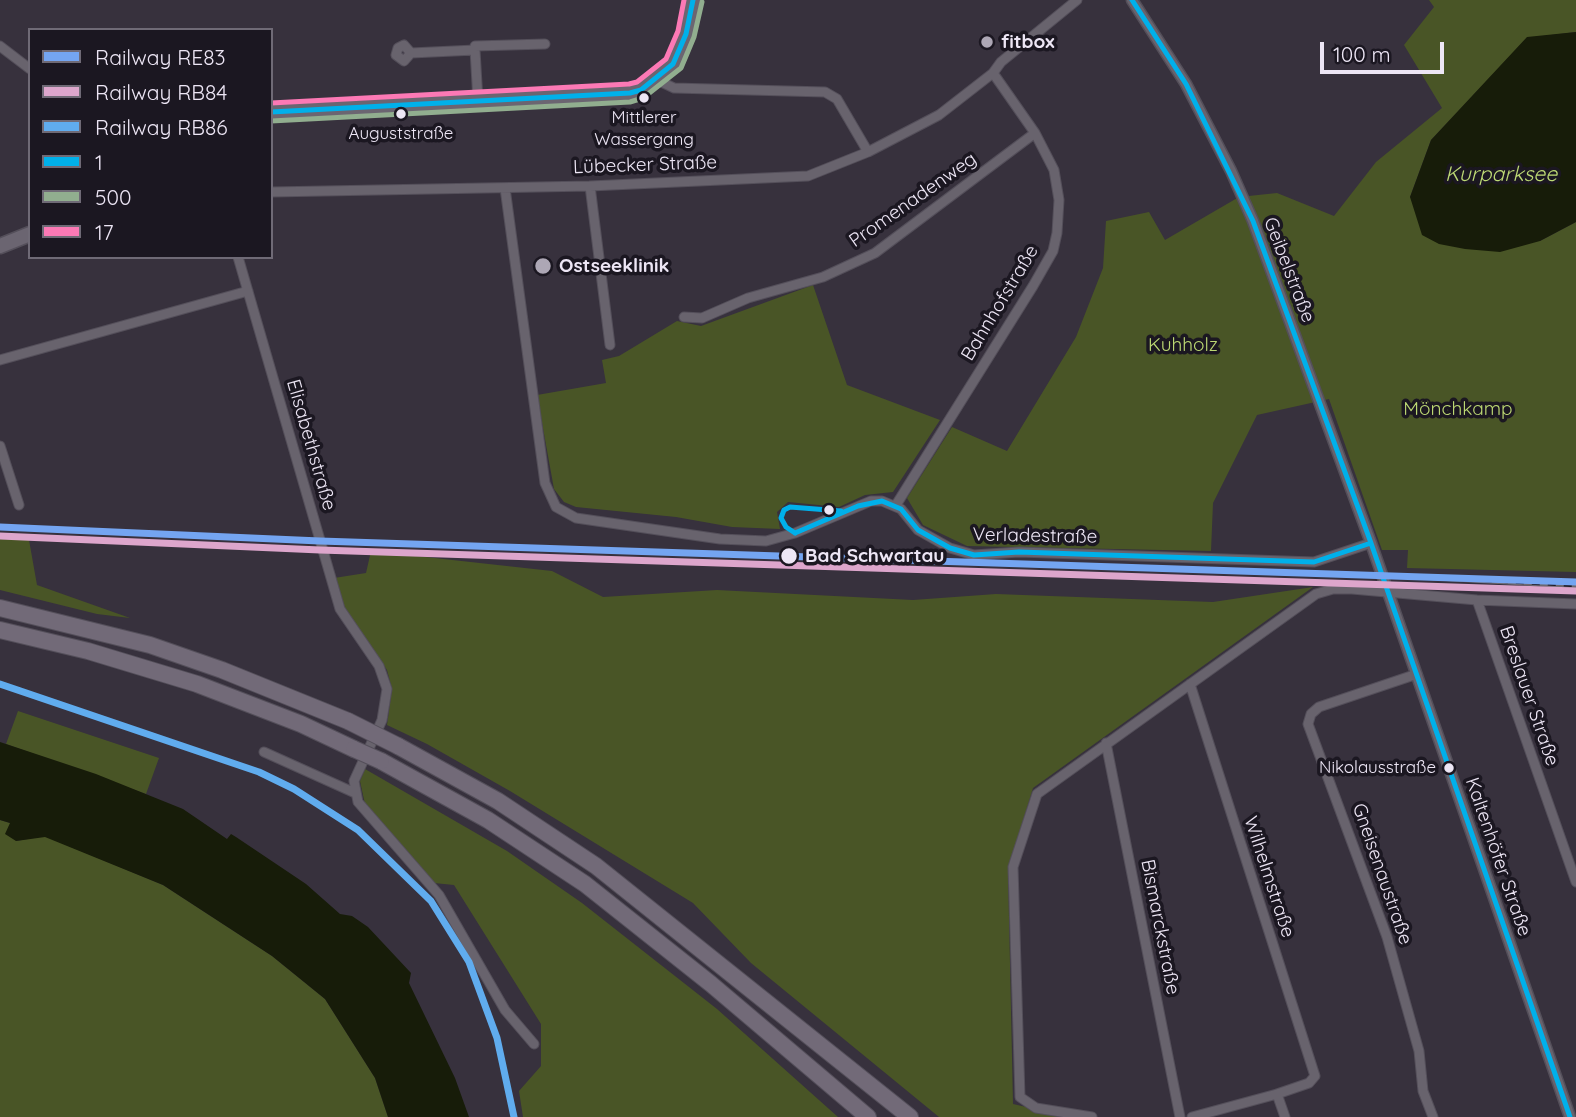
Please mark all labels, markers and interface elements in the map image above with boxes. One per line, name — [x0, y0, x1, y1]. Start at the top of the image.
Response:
legend — [28, 28, 273, 259]
scale bar — [1324, 28, 1448, 72]
place label: fitbox — [1001, 31, 1055, 53]
marker: fitbox — [979, 34, 995, 50]
text: 100 m — [1333, 41, 1391, 67]
text: Railway RE83 — [95, 44, 226, 70]
text: Railway RB84 — [95, 79, 227, 105]
marker: Mittlerer Wassergang — [637, 91, 651, 105]
marker: Auguststraße — [394, 107, 408, 121]
place label: Mittlerer Wassergang — [594, 108, 694, 148]
text: Railway RB86 — [95, 114, 228, 140]
place label: Auguststraße — [349, 124, 453, 144]
street label: Promenadenweg — [845, 148, 981, 252]
text: 1 — [95, 149, 103, 175]
street label: Lübecker Straße — [573, 151, 717, 179]
water label: Kurparksee — [1445, 162, 1557, 188]
text: 500 — [95, 184, 131, 210]
street label: Geibelstraße — [1258, 214, 1320, 326]
text: 17 — [95, 219, 114, 245]
street label: Bahnhofstraße — [957, 241, 1043, 365]
place label: Ostseeklinik — [559, 255, 669, 277]
marker: Ostseeklinik — [533, 256, 553, 276]
park label: Kuhholz — [1148, 334, 1218, 356]
street label: Elisabethstraße — [281, 377, 341, 513]
park label: Mönchkamp — [1403, 398, 1513, 420]
unlabelled marker — [822, 503, 836, 517]
street label: Verladestraße — [973, 524, 1097, 548]
place label: Bad Schwartau — [805, 545, 944, 567]
marker: Bad Schwartau — [779, 546, 799, 566]
street label: Breslauer Straße — [1494, 623, 1564, 769]
place label: Nikolausstraße — [1319, 758, 1436, 778]
marker: Nikolausstraße — [1442, 761, 1456, 775]
street label: Kaltenhöfer Straße — [1460, 775, 1536, 939]
street label: Gneisenaustraße — [1347, 800, 1417, 948]
street label: Wilhelmstraße — [1239, 813, 1299, 941]
street label: Bismarckstraße — [1136, 857, 1184, 997]

